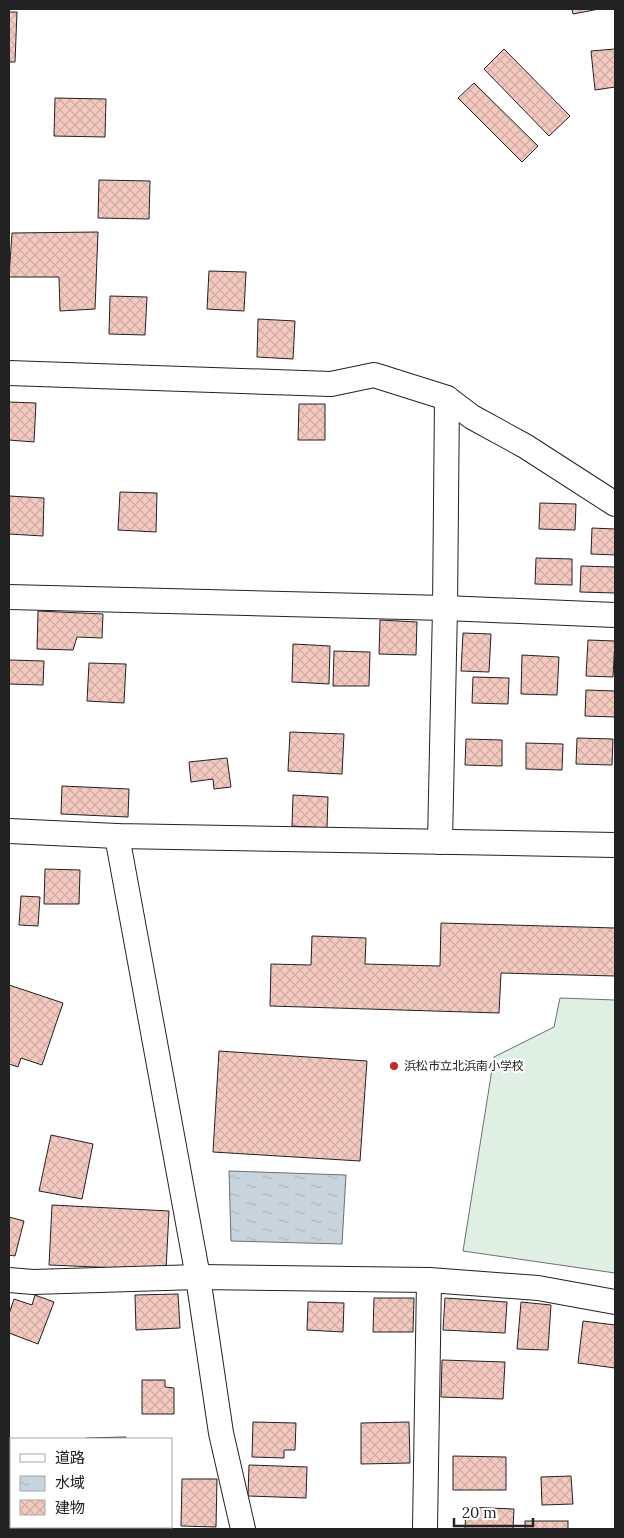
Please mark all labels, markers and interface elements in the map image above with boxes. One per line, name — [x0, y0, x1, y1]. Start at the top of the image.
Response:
place label: 浜松市立北浜南小学校 — [404, 1058, 524, 1073]
marker: 浜松市立北浜南小学校 — [388, 1060, 400, 1072]
legend — [10, 1438, 172, 1528]
text: 道路 — [55, 1448, 85, 1467]
text: 水域 — [55, 1473, 85, 1492]
scale bar — [454, 1496, 533, 1528]
text: 建物 — [55, 1498, 85, 1517]
text: 20 m — [462, 1503, 497, 1522]

